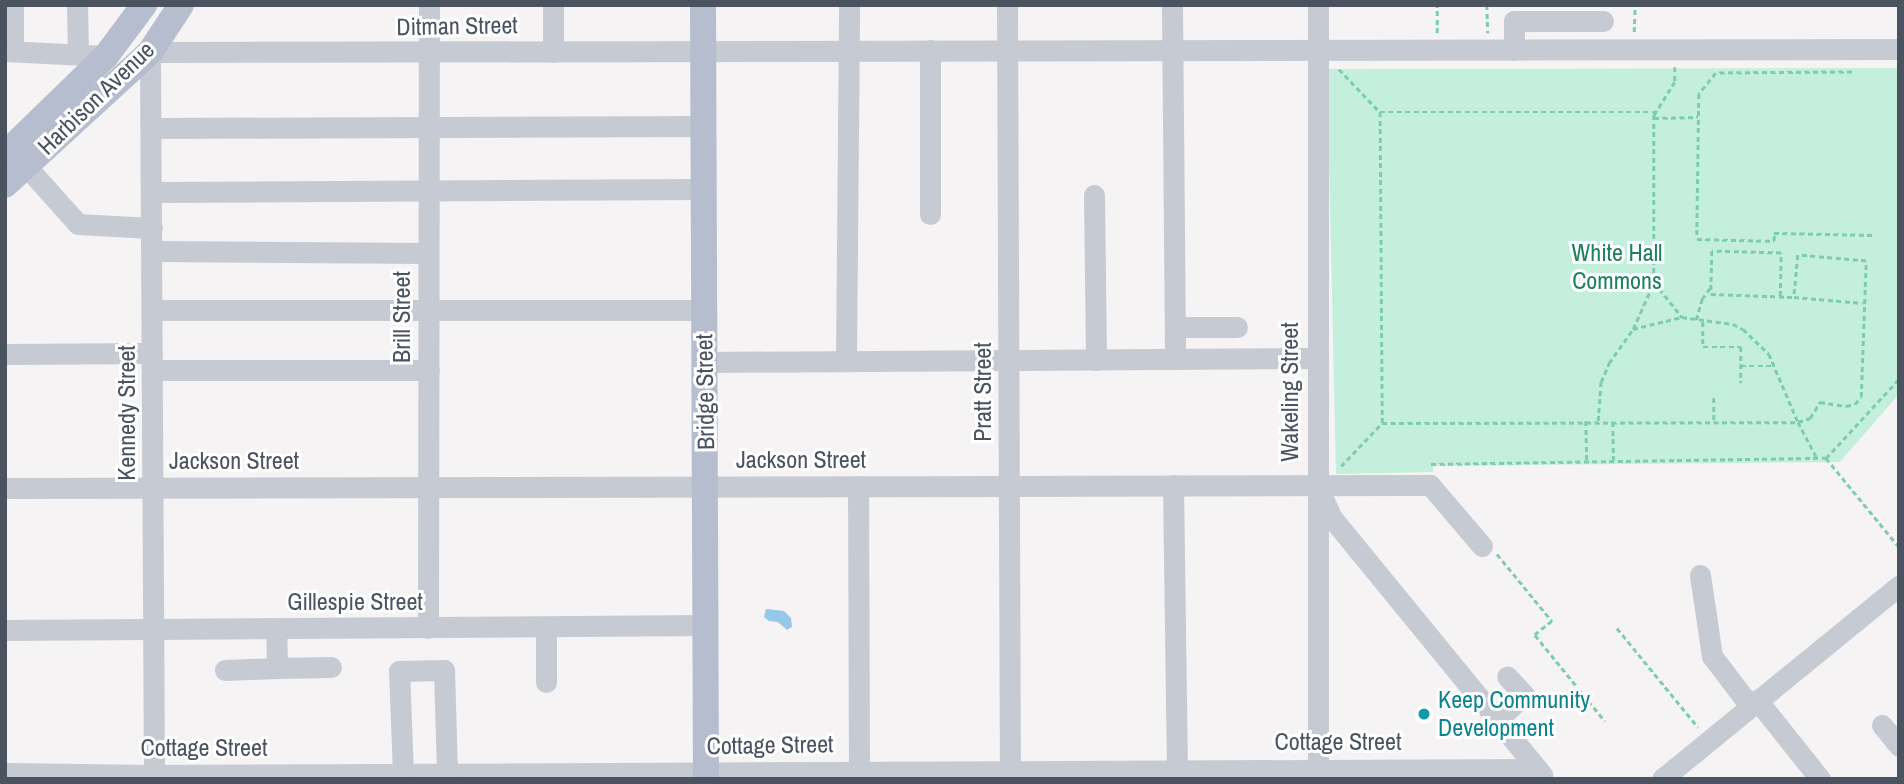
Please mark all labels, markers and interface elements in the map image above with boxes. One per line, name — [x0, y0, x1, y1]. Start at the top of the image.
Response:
street label: Ditman Street — [396, 11, 518, 41]
street label: Harbison Avenue — [31, 35, 161, 161]
park label: White Hall Commons — [1572, 239, 1662, 295]
street label: Brill Street — [388, 271, 416, 363]
street label: Wakeling Street — [1276, 322, 1304, 462]
street label: Bridge Street — [690, 334, 720, 450]
street label: Pratt Street — [969, 342, 997, 442]
street label: Kennedy Street — [113, 345, 141, 481]
street label: Jackson Street — [736, 446, 866, 474]
street label: Jackson Street — [169, 447, 299, 475]
street label: Gillespie Street — [287, 588, 423, 616]
place label: Keep Community Development — [1438, 686, 1590, 742]
marker: Keep Community Development — [1416, 706, 1432, 722]
street label: Cottage Street — [1275, 728, 1401, 756]
street label: Cottage Street — [706, 729, 834, 761]
street label: Cottage Street — [141, 734, 267, 762]

